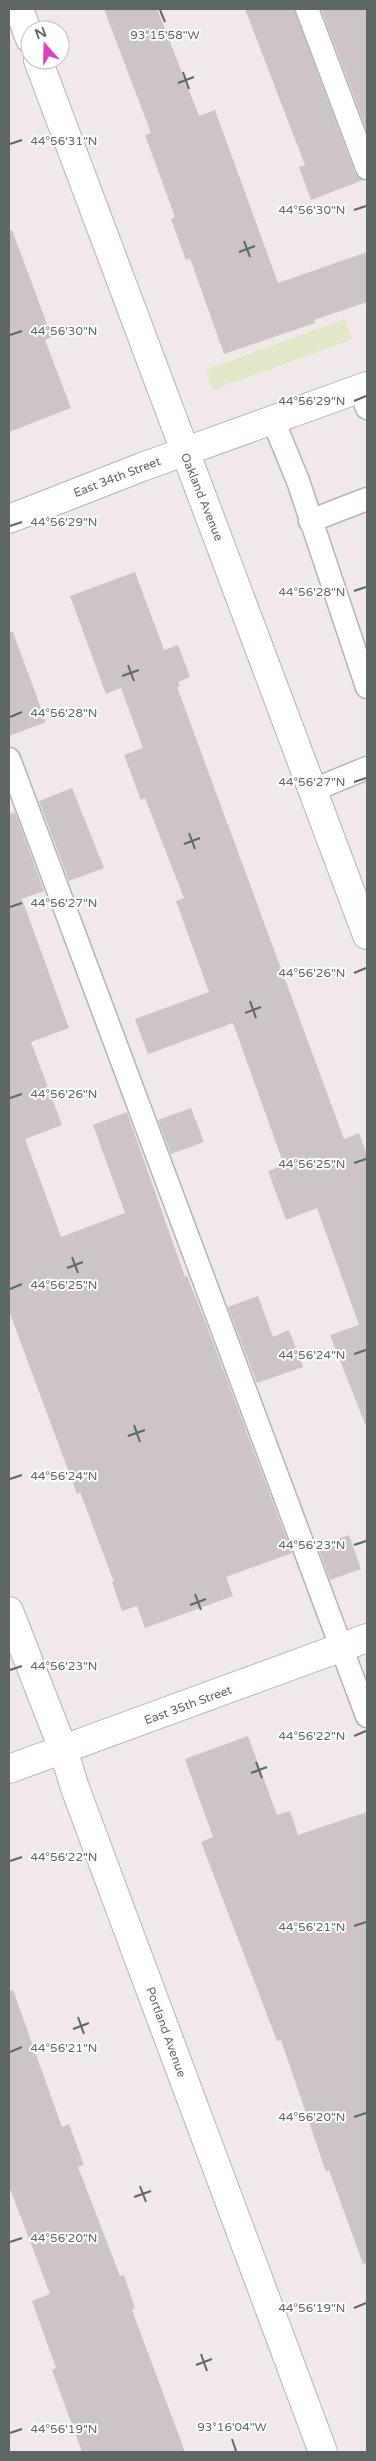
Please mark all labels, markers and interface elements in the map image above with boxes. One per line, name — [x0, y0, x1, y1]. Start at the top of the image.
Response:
north arrow — [20, 20, 70, 70]
text: N — [33, 23, 49, 43]
text: 93°15'58"W — [130, 28, 200, 42]
text: 44°56'31"N — [31, 134, 98, 148]
text: 44°56'30"N — [279, 203, 346, 217]
text: 44°56'30"N — [31, 324, 98, 338]
text: 44°56'29"N — [279, 394, 346, 408]
street label: Oakland Avenue — [178, 451, 226, 543]
street label: East 34th Street — [71, 454, 163, 500]
text: 44°56'29"N — [31, 515, 98, 529]
text: 44°56'28"N — [279, 585, 346, 599]
text: 44°56'28"N — [31, 706, 98, 720]
text: 44°56'27"N — [279, 775, 346, 789]
text: 44°56'27"N — [31, 896, 98, 910]
text: 44°56'26"N — [279, 966, 346, 980]
text: 44°56'26"N — [31, 1087, 98, 1101]
text: 44°56'25"N — [279, 1157, 346, 1171]
text: 44°56'25"N — [31, 1278, 98, 1292]
text: 44°56'24"N — [279, 1348, 346, 1362]
text: 44°56'24"N — [31, 1469, 98, 1483]
text: 44°56'23"N — [279, 1538, 346, 1552]
text: 44°56'23"N — [31, 1659, 98, 1673]
street label: East 35th Street — [142, 1683, 234, 1727]
text: 44°56'22"N — [279, 1729, 346, 1743]
text: 44°56'22"N — [31, 1850, 98, 1864]
text: 44°56'21"N — [279, 1920, 346, 1934]
street label: Portland Avenue — [143, 1985, 189, 2079]
text: 44°56'21"N — [31, 2041, 98, 2055]
text: 44°56'20"N — [279, 2110, 346, 2124]
text: 44°56'20"N — [31, 2231, 98, 2245]
text: 44°56'19"N — [279, 2301, 346, 2315]
text: 93°16'04"W — [197, 2420, 267, 2434]
text: 44°56'19"N — [31, 2422, 98, 2436]

